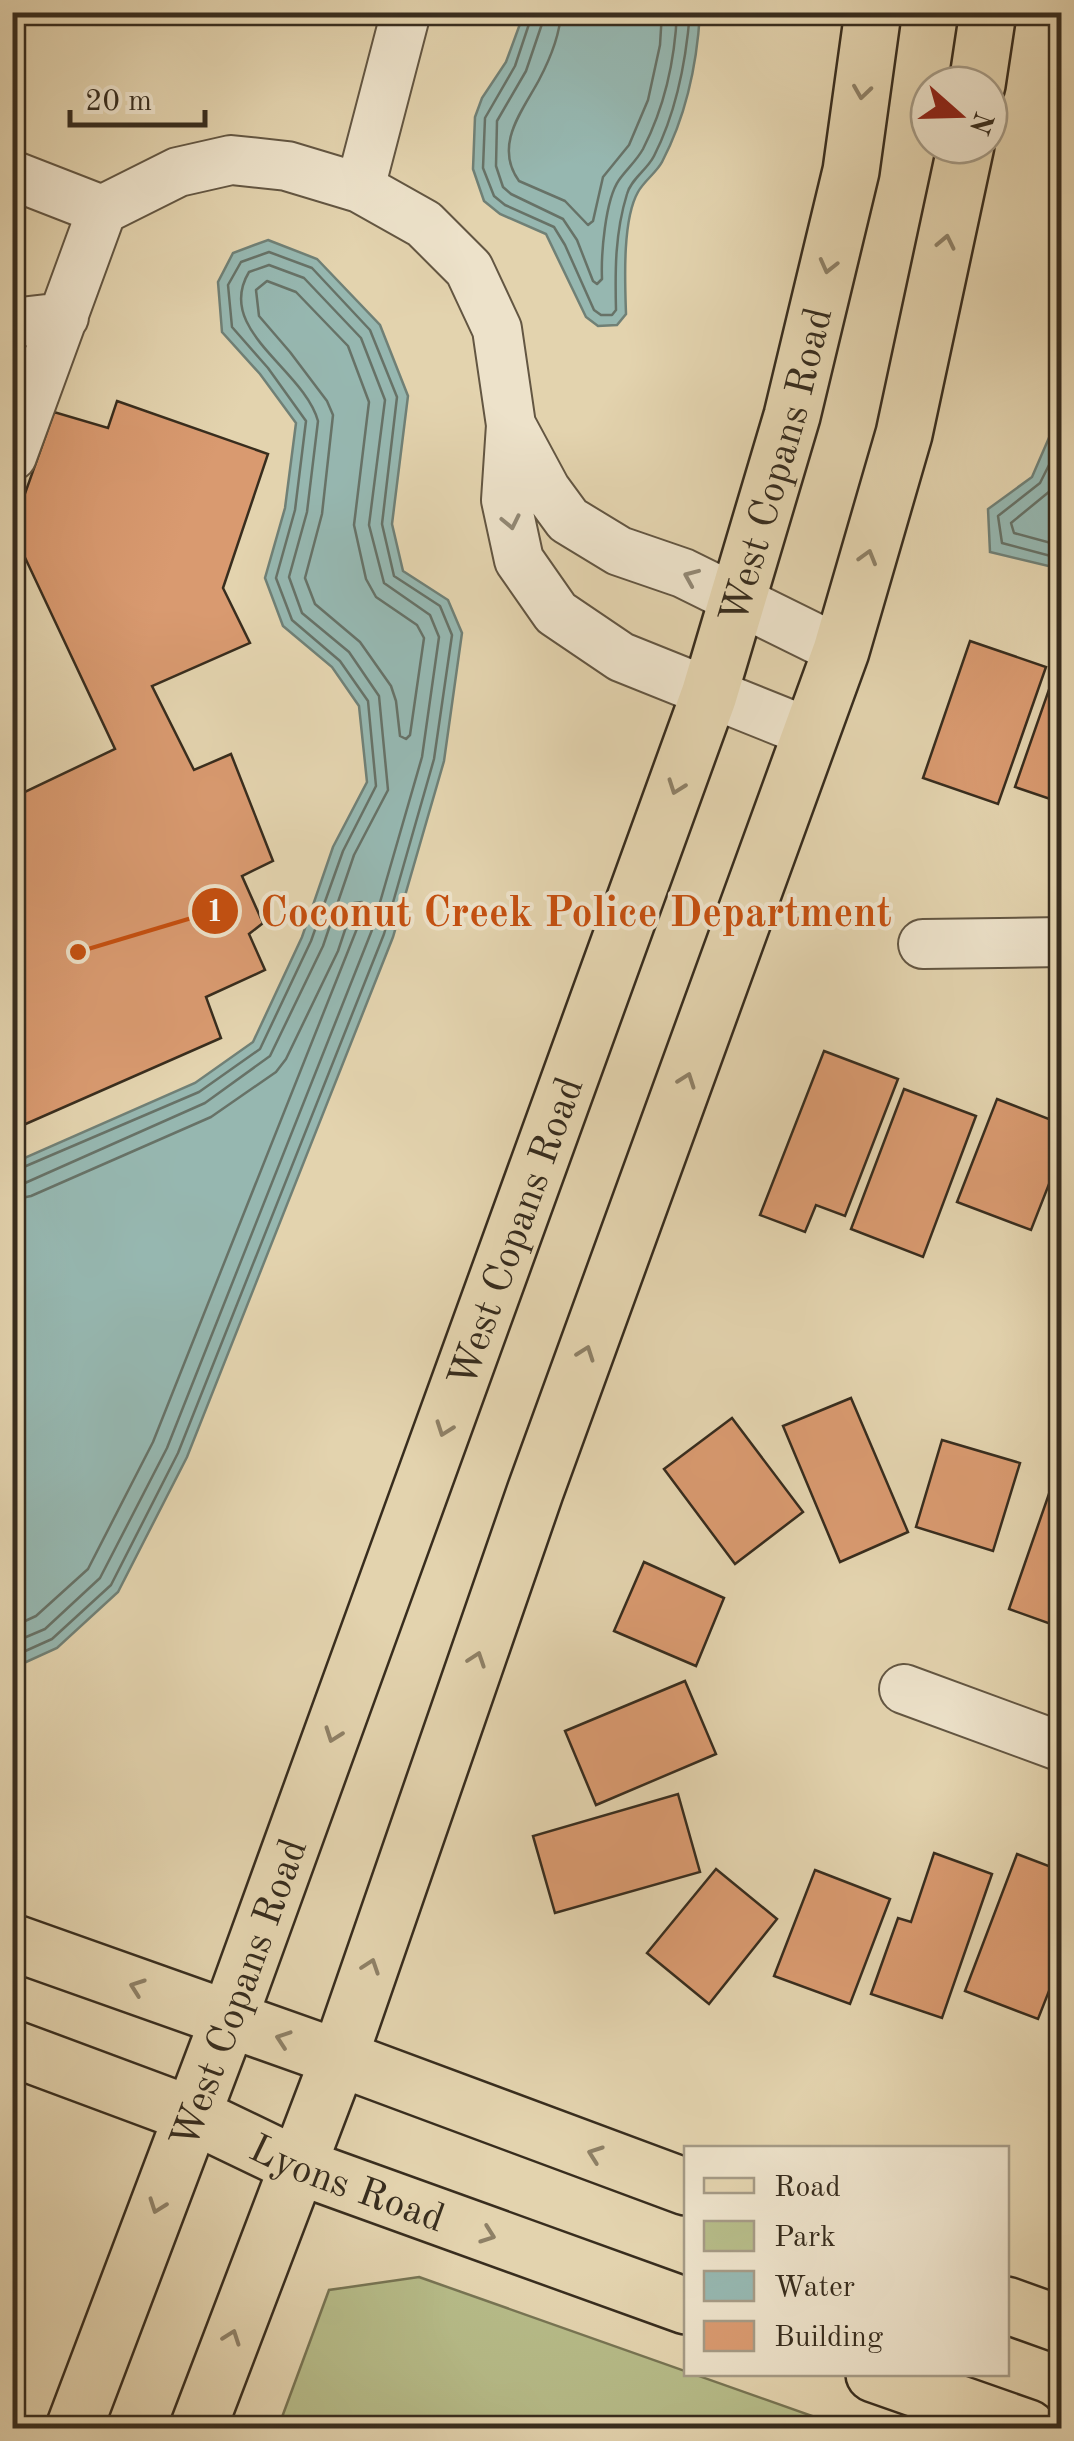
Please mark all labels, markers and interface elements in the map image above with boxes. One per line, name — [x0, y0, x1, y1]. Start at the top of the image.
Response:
scale bar — [70, 65, 205, 127]
north arrow — [909, 65, 1009, 165]
one-way arrow — [852, 84, 873, 100]
text: 20 m — [85, 87, 152, 117]
text: N — [963, 108, 996, 138]
one-way arrow — [934, 233, 955, 250]
one-way arrow — [819, 257, 840, 274]
street label: West Copans Road — [715, 304, 841, 629]
one-way arrow — [499, 513, 520, 530]
one-way arrow — [857, 549, 878, 566]
one-way arrow — [683, 569, 701, 589]
one-way arrow — [667, 777, 688, 794]
callout: Coconut Creek Police Department — [190, 875, 912, 947]
text: Coconut Creek Police Department — [260, 894, 892, 936]
text: 1 — [206, 898, 224, 928]
street label: West Copans Road — [444, 1073, 593, 1393]
one-way arrow — [675, 1073, 696, 1090]
one-way arrow — [574, 1345, 595, 1362]
one-way arrow — [435, 1420, 456, 1437]
one-way arrow — [465, 1651, 486, 1668]
one-way arrow — [324, 1725, 345, 1742]
street label: West Copans Road — [166, 1834, 316, 2154]
one-way arrow — [359, 1958, 379, 1975]
one-way arrow — [129, 1979, 146, 1999]
one-way arrow — [276, 2031, 293, 2051]
street label: Lyons Road — [242, 2130, 449, 2241]
one-way arrow — [587, 2145, 605, 2165]
legend — [684, 2146, 1009, 2376]
text: Road — [774, 2173, 841, 2203]
one-way arrow — [149, 2197, 169, 2214]
one-way arrow — [479, 2223, 496, 2244]
text: Park — [774, 2223, 836, 2253]
text: Water — [774, 2273, 855, 2303]
text: Building — [774, 2323, 883, 2353]
one-way arrow — [220, 2329, 240, 2347]

